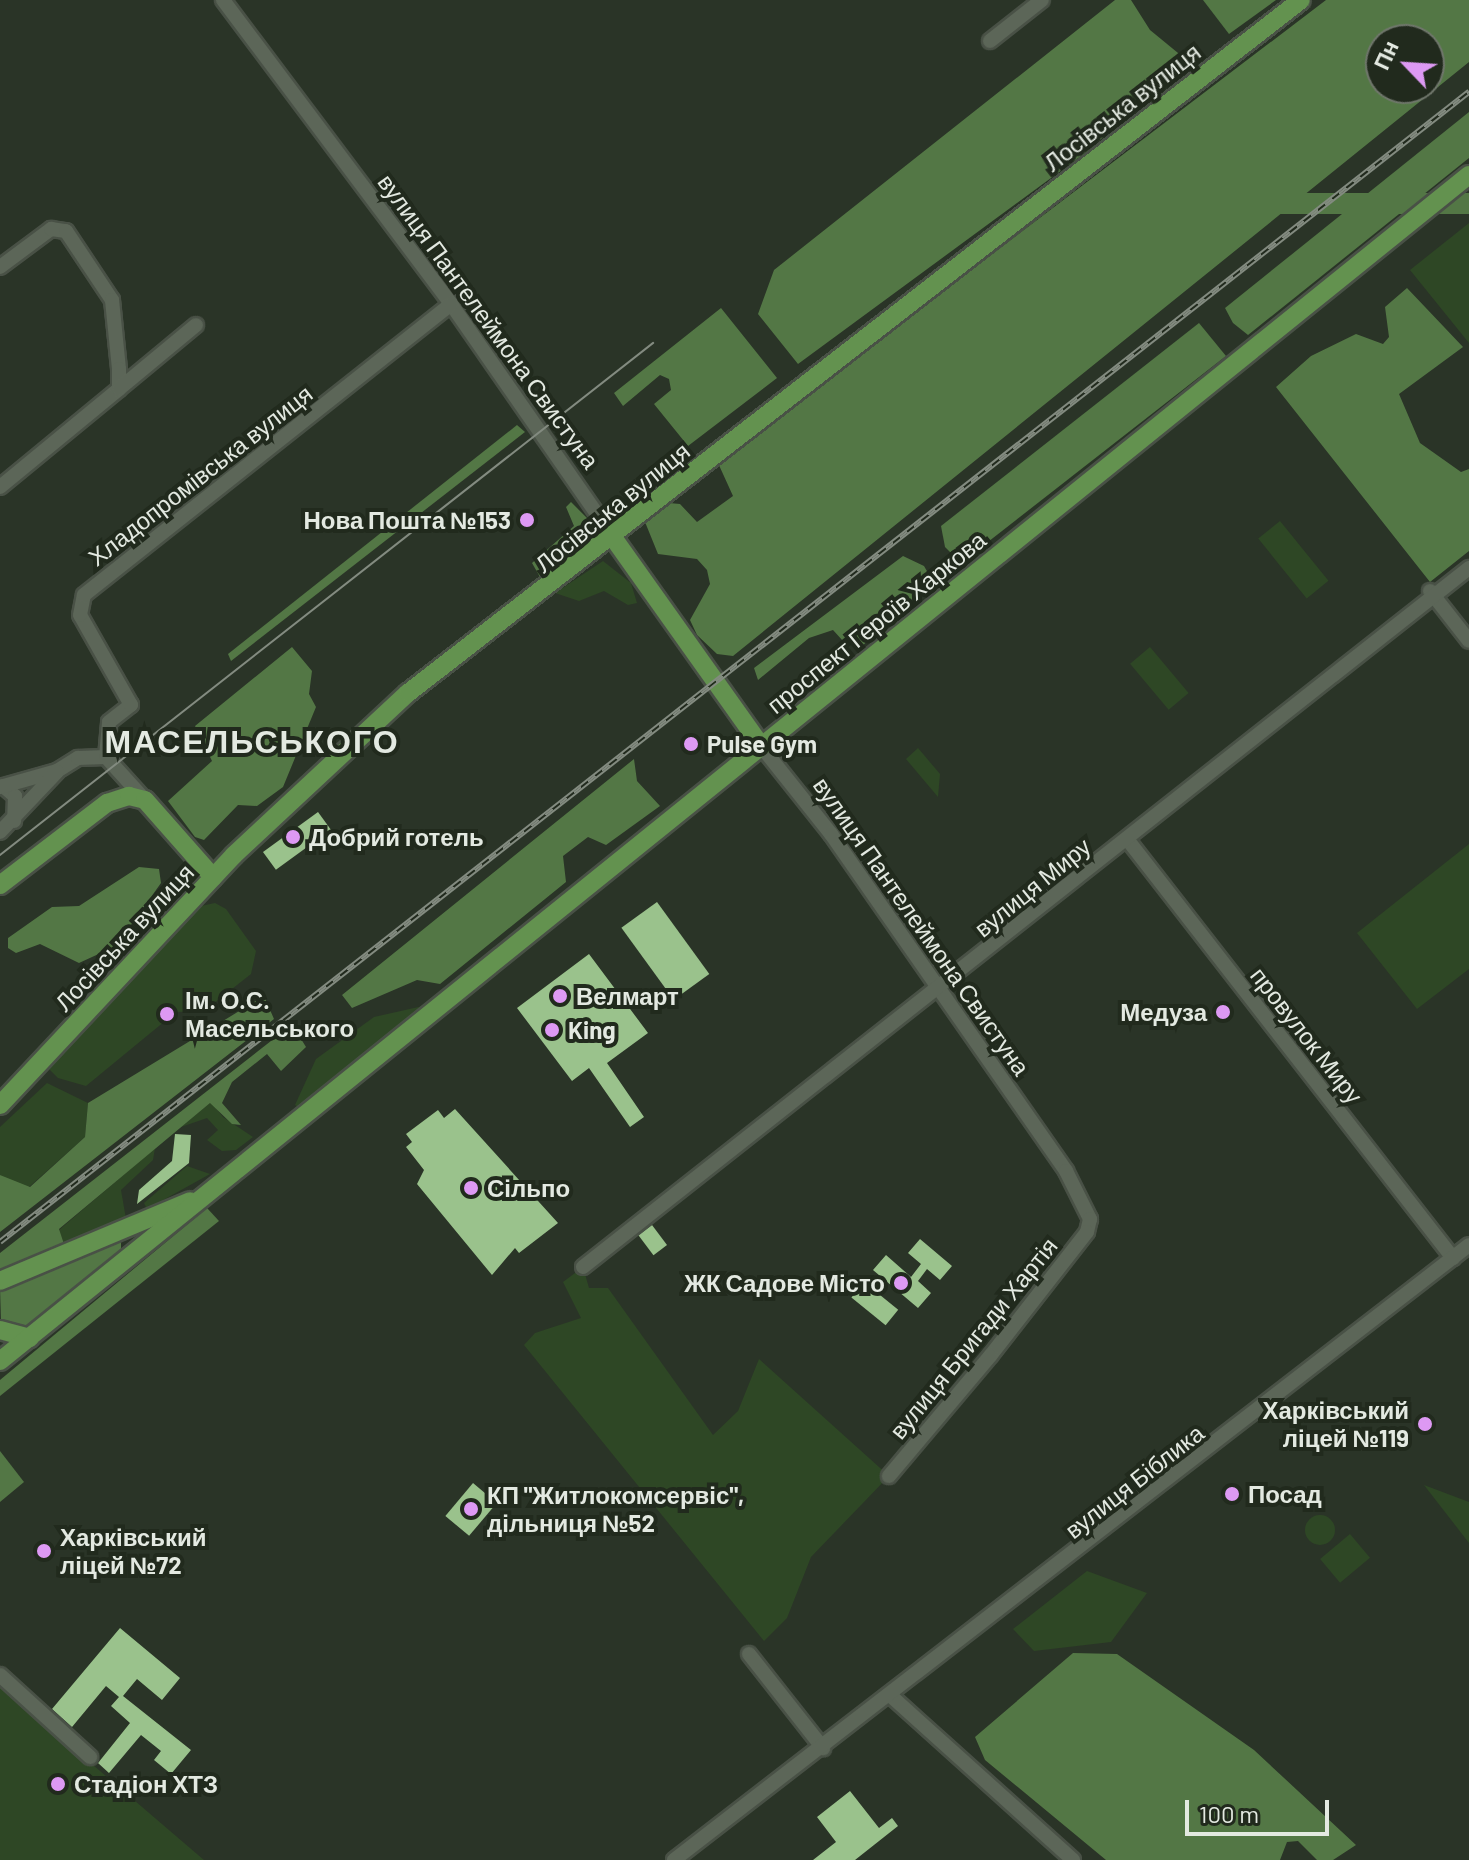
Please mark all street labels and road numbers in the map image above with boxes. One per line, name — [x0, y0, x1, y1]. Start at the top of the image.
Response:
street label: Лосівська вулиця — [1038, 37, 1206, 177]
street label: вулиця Пантелеймона Свистуна — [372, 168, 606, 474]
street label: Хладопромівська вулиця — [82, 379, 318, 571]
street label: Лосівська вулиця — [529, 436, 695, 578]
street label: проспект Героїв Харкова — [761, 525, 991, 719]
street label: вулиця Пантелеймона Свистуна — [808, 771, 1036, 1081]
street label: вулиця Миру — [968, 831, 1096, 943]
street label: Лосівська вулиця — [49, 858, 199, 1016]
street label: провулок Миру — [1245, 961, 1369, 1109]
street label: вулиця Бригади Хартія — [883, 1232, 1063, 1444]
street label: вулиця Біблика — [1059, 1418, 1209, 1544]

